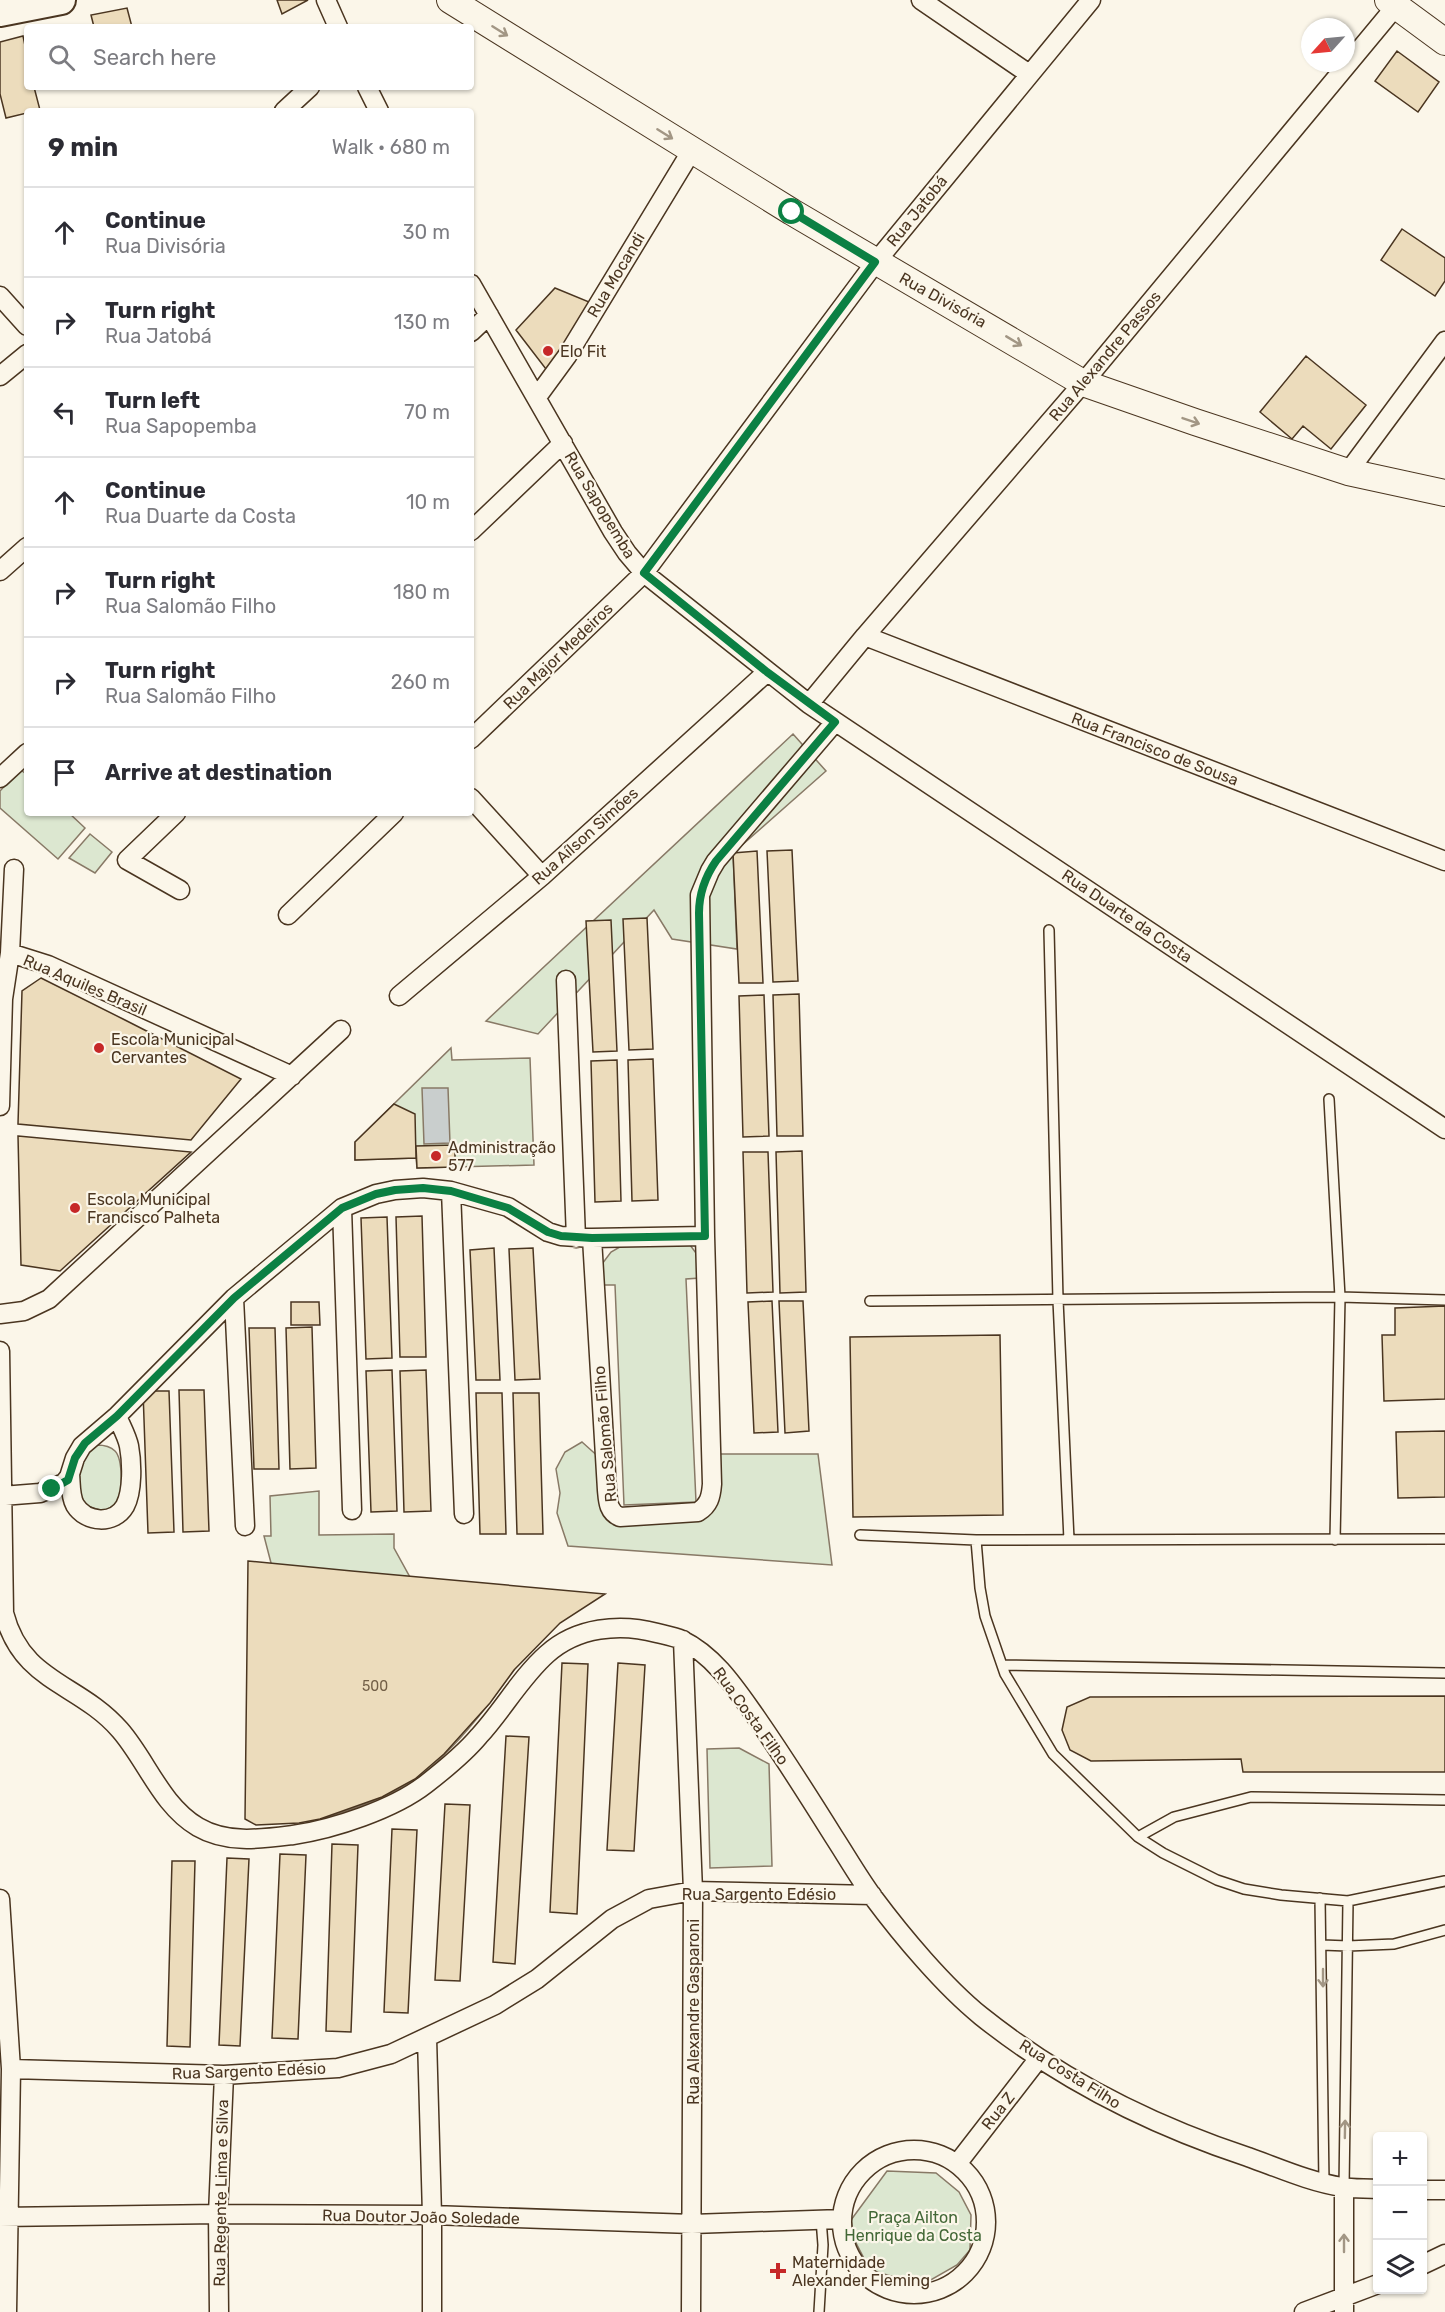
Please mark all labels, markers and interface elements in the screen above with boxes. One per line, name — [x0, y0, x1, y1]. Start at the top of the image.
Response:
north arrow — [1301, 18, 1355, 72]
search box — [24, 24, 474, 90]
one-way arrow — [491, 26, 508, 38]
icon: search — [45, 41, 78, 74]
text: Search here — [93, 44, 216, 71]
one-way arrow — [657, 128, 674, 141]
text: 9 min — [48, 132, 118, 163]
text: Walk · 680 m — [332, 135, 450, 159]
street label: Rua Jatobá — [883, 172, 951, 250]
route start — [778, 198, 804, 224]
text: Continue — [105, 207, 206, 234]
icon: ahead — [48, 216, 81, 249]
text: 30 m — [403, 220, 450, 244]
street label: Rua Mocandi — [583, 229, 649, 321]
text: Rua Divisória — [105, 234, 226, 258]
street label: Rua Divisória — [896, 268, 990, 332]
street label: Rua Alexandre Passos — [1045, 287, 1165, 425]
text: Turn right — [105, 297, 215, 324]
icon: right — [48, 306, 81, 339]
text: 130 m — [394, 310, 450, 334]
text: Rua Jatobá — [105, 324, 212, 348]
one-way arrow — [1005, 335, 1022, 347]
place label: Elo Fit — [560, 342, 606, 361]
marker: Elo Fit — [541, 344, 555, 358]
text: Turn left — [105, 387, 200, 414]
icon: left — [48, 396, 81, 429]
text: 70 m — [404, 400, 450, 424]
text: Rua Sapopemba — [105, 414, 257, 438]
one-way arrow — [1181, 416, 1199, 427]
street label: Rua Sapopemba — [561, 448, 639, 562]
text: Continue — [105, 477, 206, 504]
icon: ahead — [48, 486, 81, 519]
text: 10 m — [406, 490, 450, 514]
text: Rua Duarte da Costa — [105, 504, 296, 528]
text: Turn right — [105, 567, 215, 594]
icon: right — [48, 576, 81, 609]
text: 180 m — [393, 580, 450, 604]
text: Rua Salomão Filho — [105, 594, 276, 618]
street label: Rua Major Medeiros — [499, 599, 617, 713]
text: Turn right — [105, 657, 215, 684]
icon: right — [48, 666, 81, 699]
text: 260 m — [391, 670, 450, 694]
text: Rua Salomão Filho — [105, 684, 276, 708]
street label: Rua Francisco de Sousa — [1069, 708, 1241, 790]
icon: arrive — [48, 756, 81, 789]
text: Arrive at destination — [105, 759, 332, 786]
street label: Rua Aílson Simões — [528, 783, 642, 889]
street label: Rua Duarte da Costa — [1058, 865, 1196, 967]
street label: Rua Aquiles Brasil — [20, 950, 150, 1020]
place label: Escola Municipal Cervantes — [111, 1030, 234, 1067]
marker: Escola Municipal Cervantes — [92, 1041, 106, 1055]
place label: Administração 577 — [448, 1138, 556, 1175]
marker: Administração 577 — [429, 1149, 443, 1163]
place label: Escola Municipal Francisco Palheta — [87, 1190, 220, 1227]
marker: Escola Municipal Francisco Palheta — [68, 1201, 82, 1215]
street label: Rua Salomão Filho — [590, 1365, 620, 1503]
route end — [38, 1475, 64, 1501]
street label: Rua Costa Filho — [709, 1664, 793, 1768]
house number: 500 — [362, 1678, 388, 1695]
street label: Rua Sargento Edésio — [682, 1885, 836, 1904]
street label: Rua Alexandre Gasparoni — [684, 1919, 703, 2105]
one-way arrow — [1317, 1967, 1328, 1987]
street label: Rua Costa Filho — [1016, 2035, 1124, 2113]
street label: Rua Sargento Edésio — [172, 2059, 326, 2083]
street label: Rua Z — [977, 2088, 1019, 2134]
street label: Rua Regente Lima e Silva — [210, 2099, 232, 2287]
one-way arrow — [1339, 2120, 1351, 2140]
map controls — [1373, 2132, 1427, 2294]
button: + — [1373, 2132, 1427, 2186]
button: − — [1373, 2186, 1427, 2240]
street label: Rua Doutor João Soledade — [322, 2206, 520, 2228]
park label: Praça Ailton Henrique da Costa — [844, 2208, 982, 2245]
one-way arrow — [1339, 2233, 1350, 2253]
button: layers — [1373, 2240, 1427, 2294]
place label: Maternidade Alexander Fleming — [792, 2253, 930, 2290]
marker: Maternidade Alexander Fleming — [769, 2262, 787, 2280]

